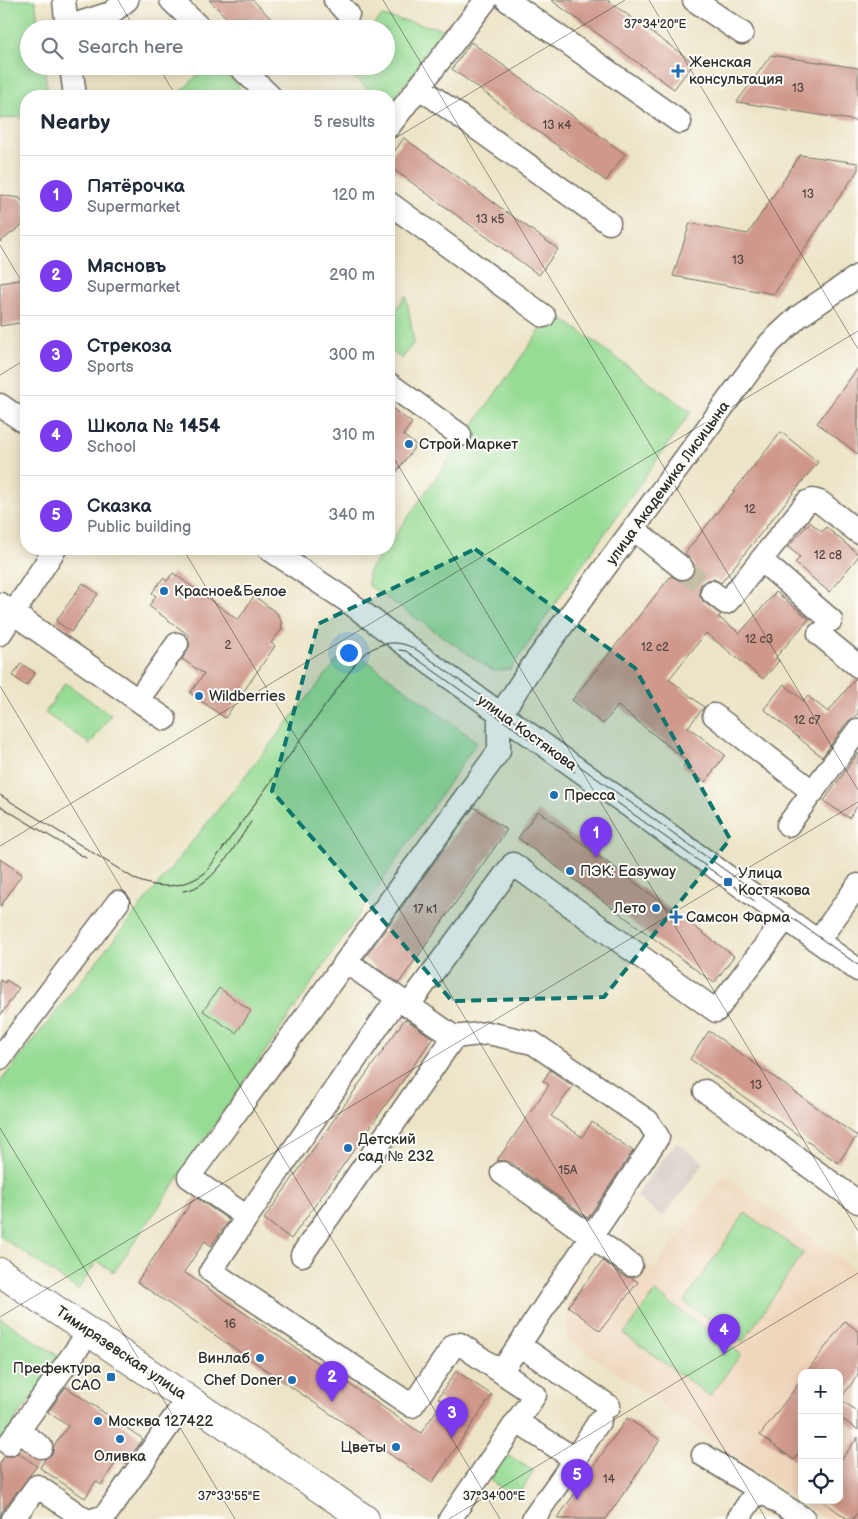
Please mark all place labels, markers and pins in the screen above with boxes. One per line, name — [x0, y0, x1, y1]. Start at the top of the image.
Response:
place label: Женская консультация — [689, 53, 783, 89]
marker: Женская консультация — [671, 64, 685, 78]
place label: Строй Маркет — [419, 435, 518, 454]
marker: Строй Маркет — [403, 438, 415, 450]
place label: Красное&Белое — [174, 582, 286, 601]
marker: Красное&Белое — [158, 585, 170, 597]
place label: Wildberries — [209, 687, 286, 706]
marker: Wildberries — [193, 690, 205, 702]
place label: Пресса — [564, 786, 616, 805]
marker: Пресса — [548, 789, 560, 801]
pin: 1 — [580, 817, 612, 858]
place label: ПЭК: Easyway — [580, 862, 676, 881]
place label: Улица Костякова — [738, 864, 811, 900]
marker: ПЭК: Easyway — [564, 865, 576, 877]
marker: Улица Костякова — [722, 876, 734, 888]
place label: Лето — [613, 899, 646, 918]
marker: Лето — [650, 902, 662, 914]
place label: Самсон Фарма — [686, 908, 790, 927]
marker: Самсон Фарма — [670, 911, 682, 923]
place label: Детский сад № 232 — [358, 1130, 434, 1166]
marker: Детский сад № 232 — [342, 1142, 354, 1154]
pin: 4 — [708, 1314, 740, 1355]
place label: Винлаб — [198, 1349, 250, 1368]
marker: Винлаб — [254, 1352, 266, 1364]
place label: Префектура САО — [13, 1359, 101, 1395]
pin: 2 — [316, 1361, 348, 1402]
marker: Префектура САО — [105, 1371, 117, 1383]
place label: Chef Doner — [203, 1371, 283, 1390]
marker: Chef Doner — [286, 1374, 298, 1386]
pin: 3 — [436, 1397, 468, 1438]
place label: Москва 127422 — [108, 1412, 213, 1431]
marker: Москва 127422 — [92, 1415, 104, 1427]
marker: Оливка — [114, 1433, 126, 1445]
place label: Цветы — [341, 1438, 386, 1457]
marker: Цветы — [390, 1441, 402, 1453]
place label: Оливка — [94, 1447, 146, 1466]
pin: 5 — [561, 1459, 593, 1500]

